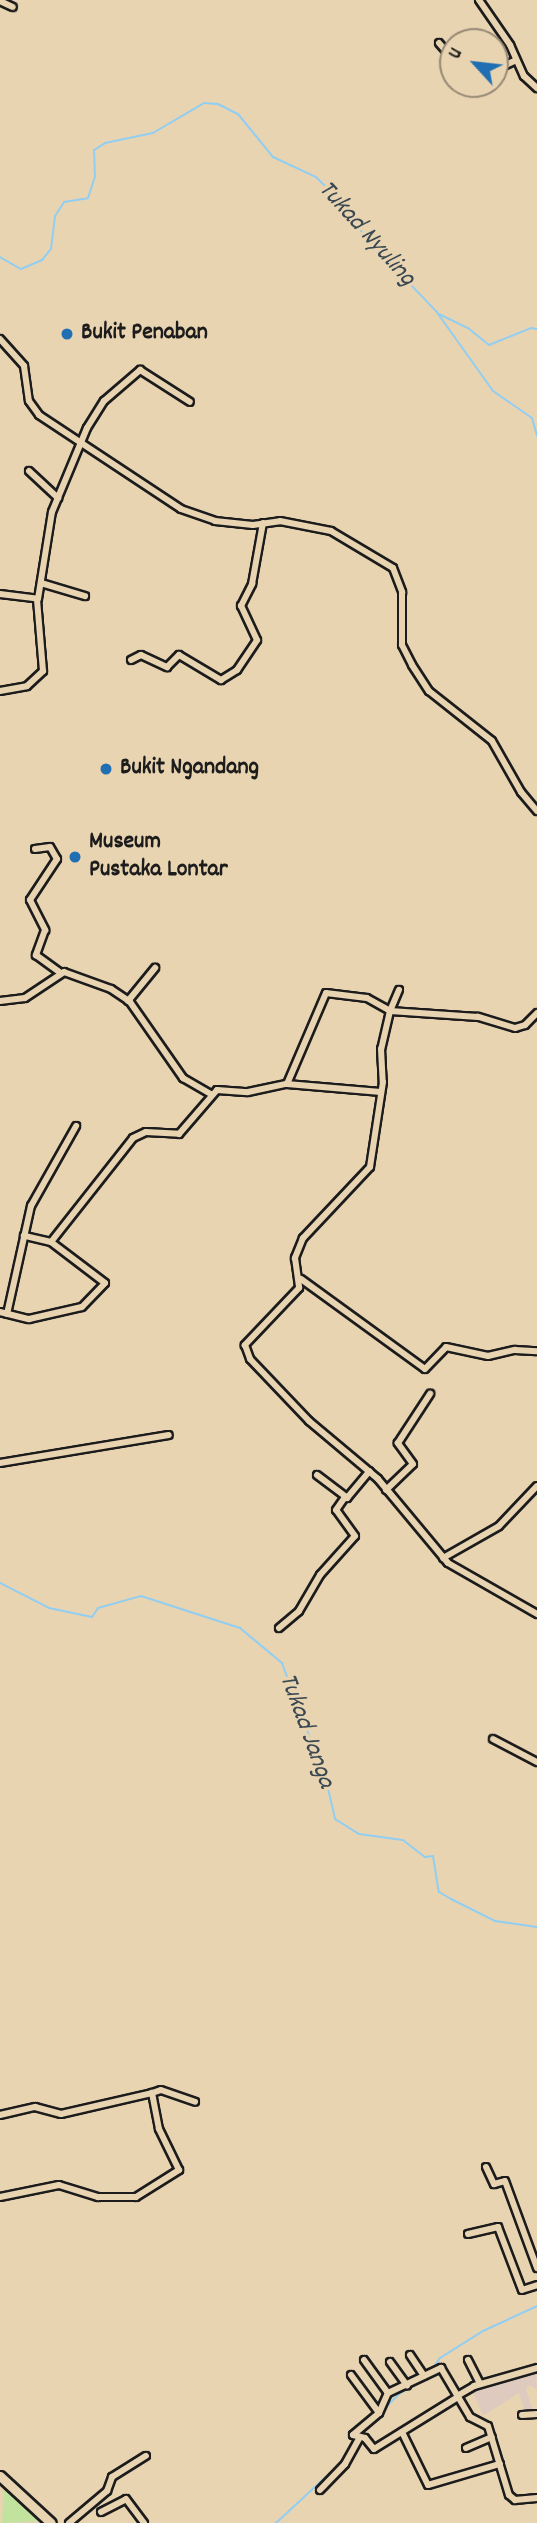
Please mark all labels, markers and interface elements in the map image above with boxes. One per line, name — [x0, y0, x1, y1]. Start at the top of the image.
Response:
north arrow — [439, 28, 509, 98]
text: U — [443, 44, 471, 64]
water label: Tukad Nyuling — [310, 175, 422, 293]
place label: Bukit Penaban — [81, 320, 208, 348]
marker: Bukit Penaban — [59, 326, 75, 342]
place label: Bukit Ngandang — [120, 755, 259, 783]
marker: Bukit Ngandang — [98, 761, 114, 777]
place label: Museum Pustaka Lontar — [89, 829, 228, 885]
marker: Museum Pustaka Lontar — [67, 849, 83, 865]
water label: Tukad Janga — [271, 1669, 341, 1793]

